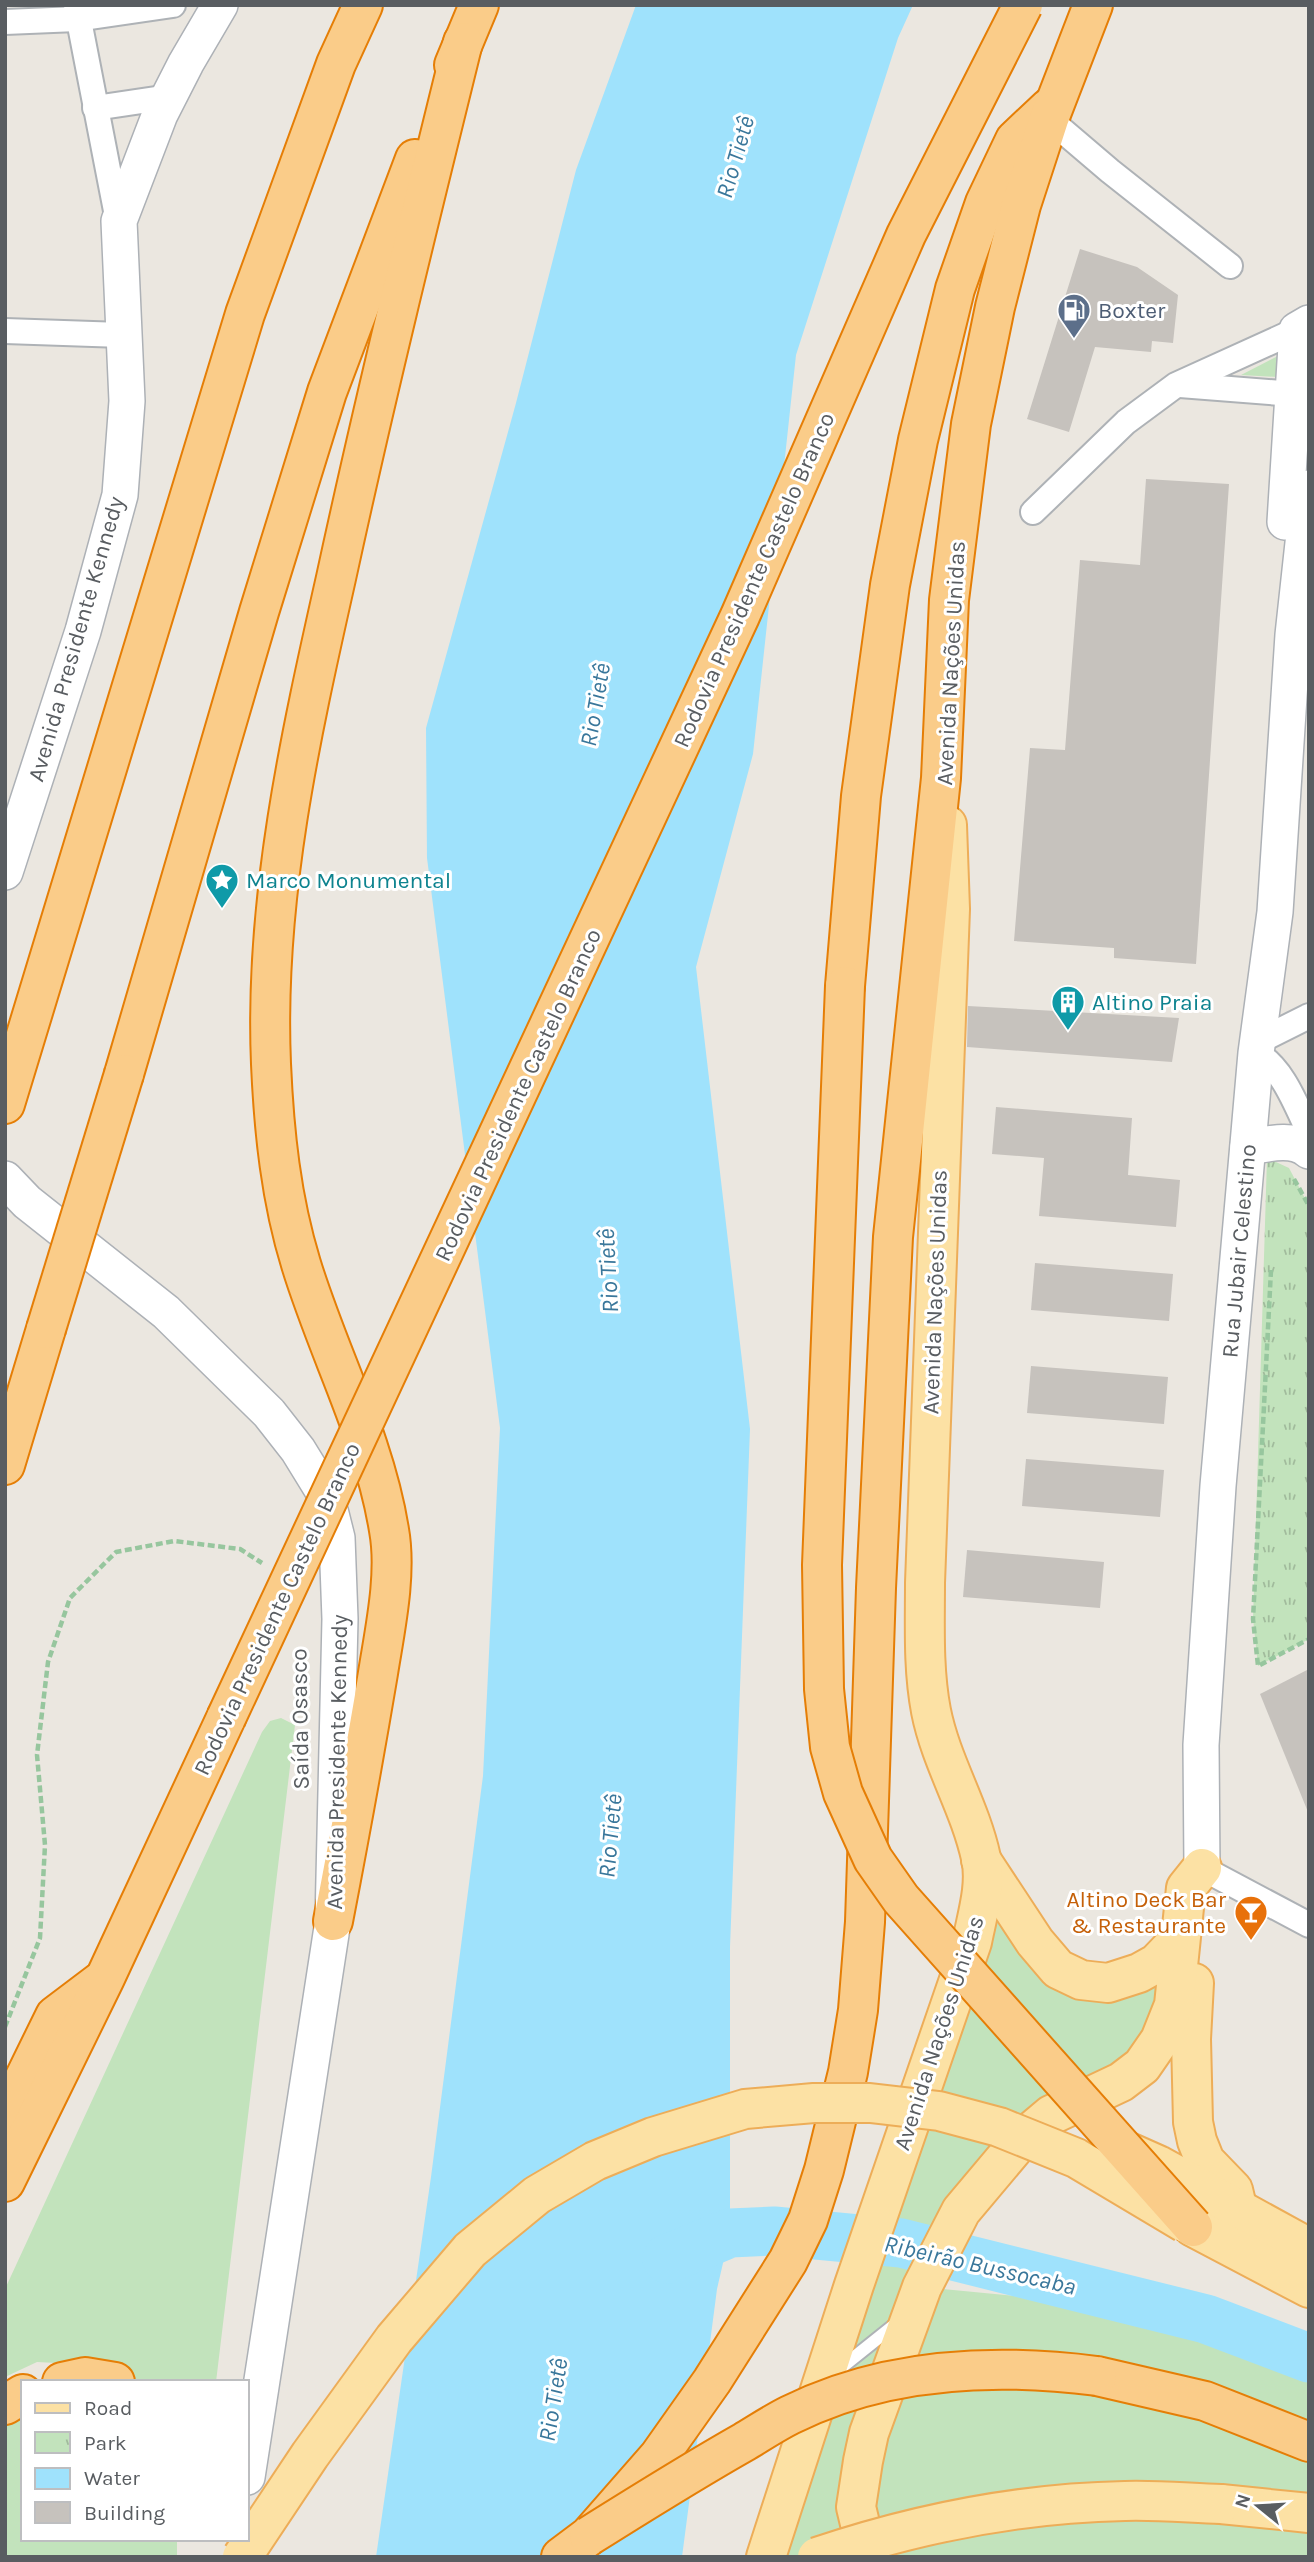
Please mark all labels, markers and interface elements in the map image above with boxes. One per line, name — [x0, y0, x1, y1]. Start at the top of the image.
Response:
water label: Rio Tietê — [710, 113, 760, 201]
fuel station icon: Boxter — [1055, 291, 1093, 340]
place label: Boxter — [1098, 297, 1166, 324]
street label: Rodovia Presidente Castelo Branco — [668, 408, 840, 752]
street label: Avenida Presidente Kennedy — [22, 493, 130, 785]
street label: Avenida Nações Unidas — [931, 540, 971, 786]
water label: Rio Tietê — [574, 661, 616, 749]
place icon: Marco Monumental — [203, 861, 241, 910]
place label: Marco Monumental — [246, 867, 451, 894]
street label: Rodovia Presidente Castelo Branco — [429, 924, 607, 1266]
building icon: Altino Praia — [1049, 983, 1087, 1032]
place label: Altino Praia — [1092, 989, 1212, 1016]
street label: Rua Jubair Celestino — [1216, 1143, 1262, 1359]
street label: Avenida Nações Unidas — [917, 1169, 953, 1415]
water label: Rio Tietê — [592, 1228, 624, 1314]
street label: Rodovia Presidente Castelo Branco — [188, 1438, 366, 1780]
street label: Avenida Presidente Kennedy — [321, 1614, 353, 1910]
street label: Saída Osasco — [285, 1648, 315, 1790]
water label: Rio Tietê — [592, 1793, 628, 1879]
place label: Altino Deck Bar & Restaurante — [1066, 1886, 1227, 1939]
bar icon: Altino Deck Bar & Restaurante — [1232, 1893, 1270, 1942]
street label: Avenida Nações Unidas — [888, 1912, 990, 2154]
water label: Ribeirão Bussocaba — [881, 2229, 1079, 2301]
water label: Rio Tietê — [533, 2356, 573, 2444]
legend — [21, 2380, 248, 2541]
text: Road — [84, 2396, 132, 2420]
text: Park — [84, 2431, 127, 2455]
text: Water — [84, 2466, 140, 2490]
north arrow — [1223, 2471, 1293, 2541]
text: N — [1230, 2491, 1255, 2511]
text: Building — [84, 2501, 165, 2525]

